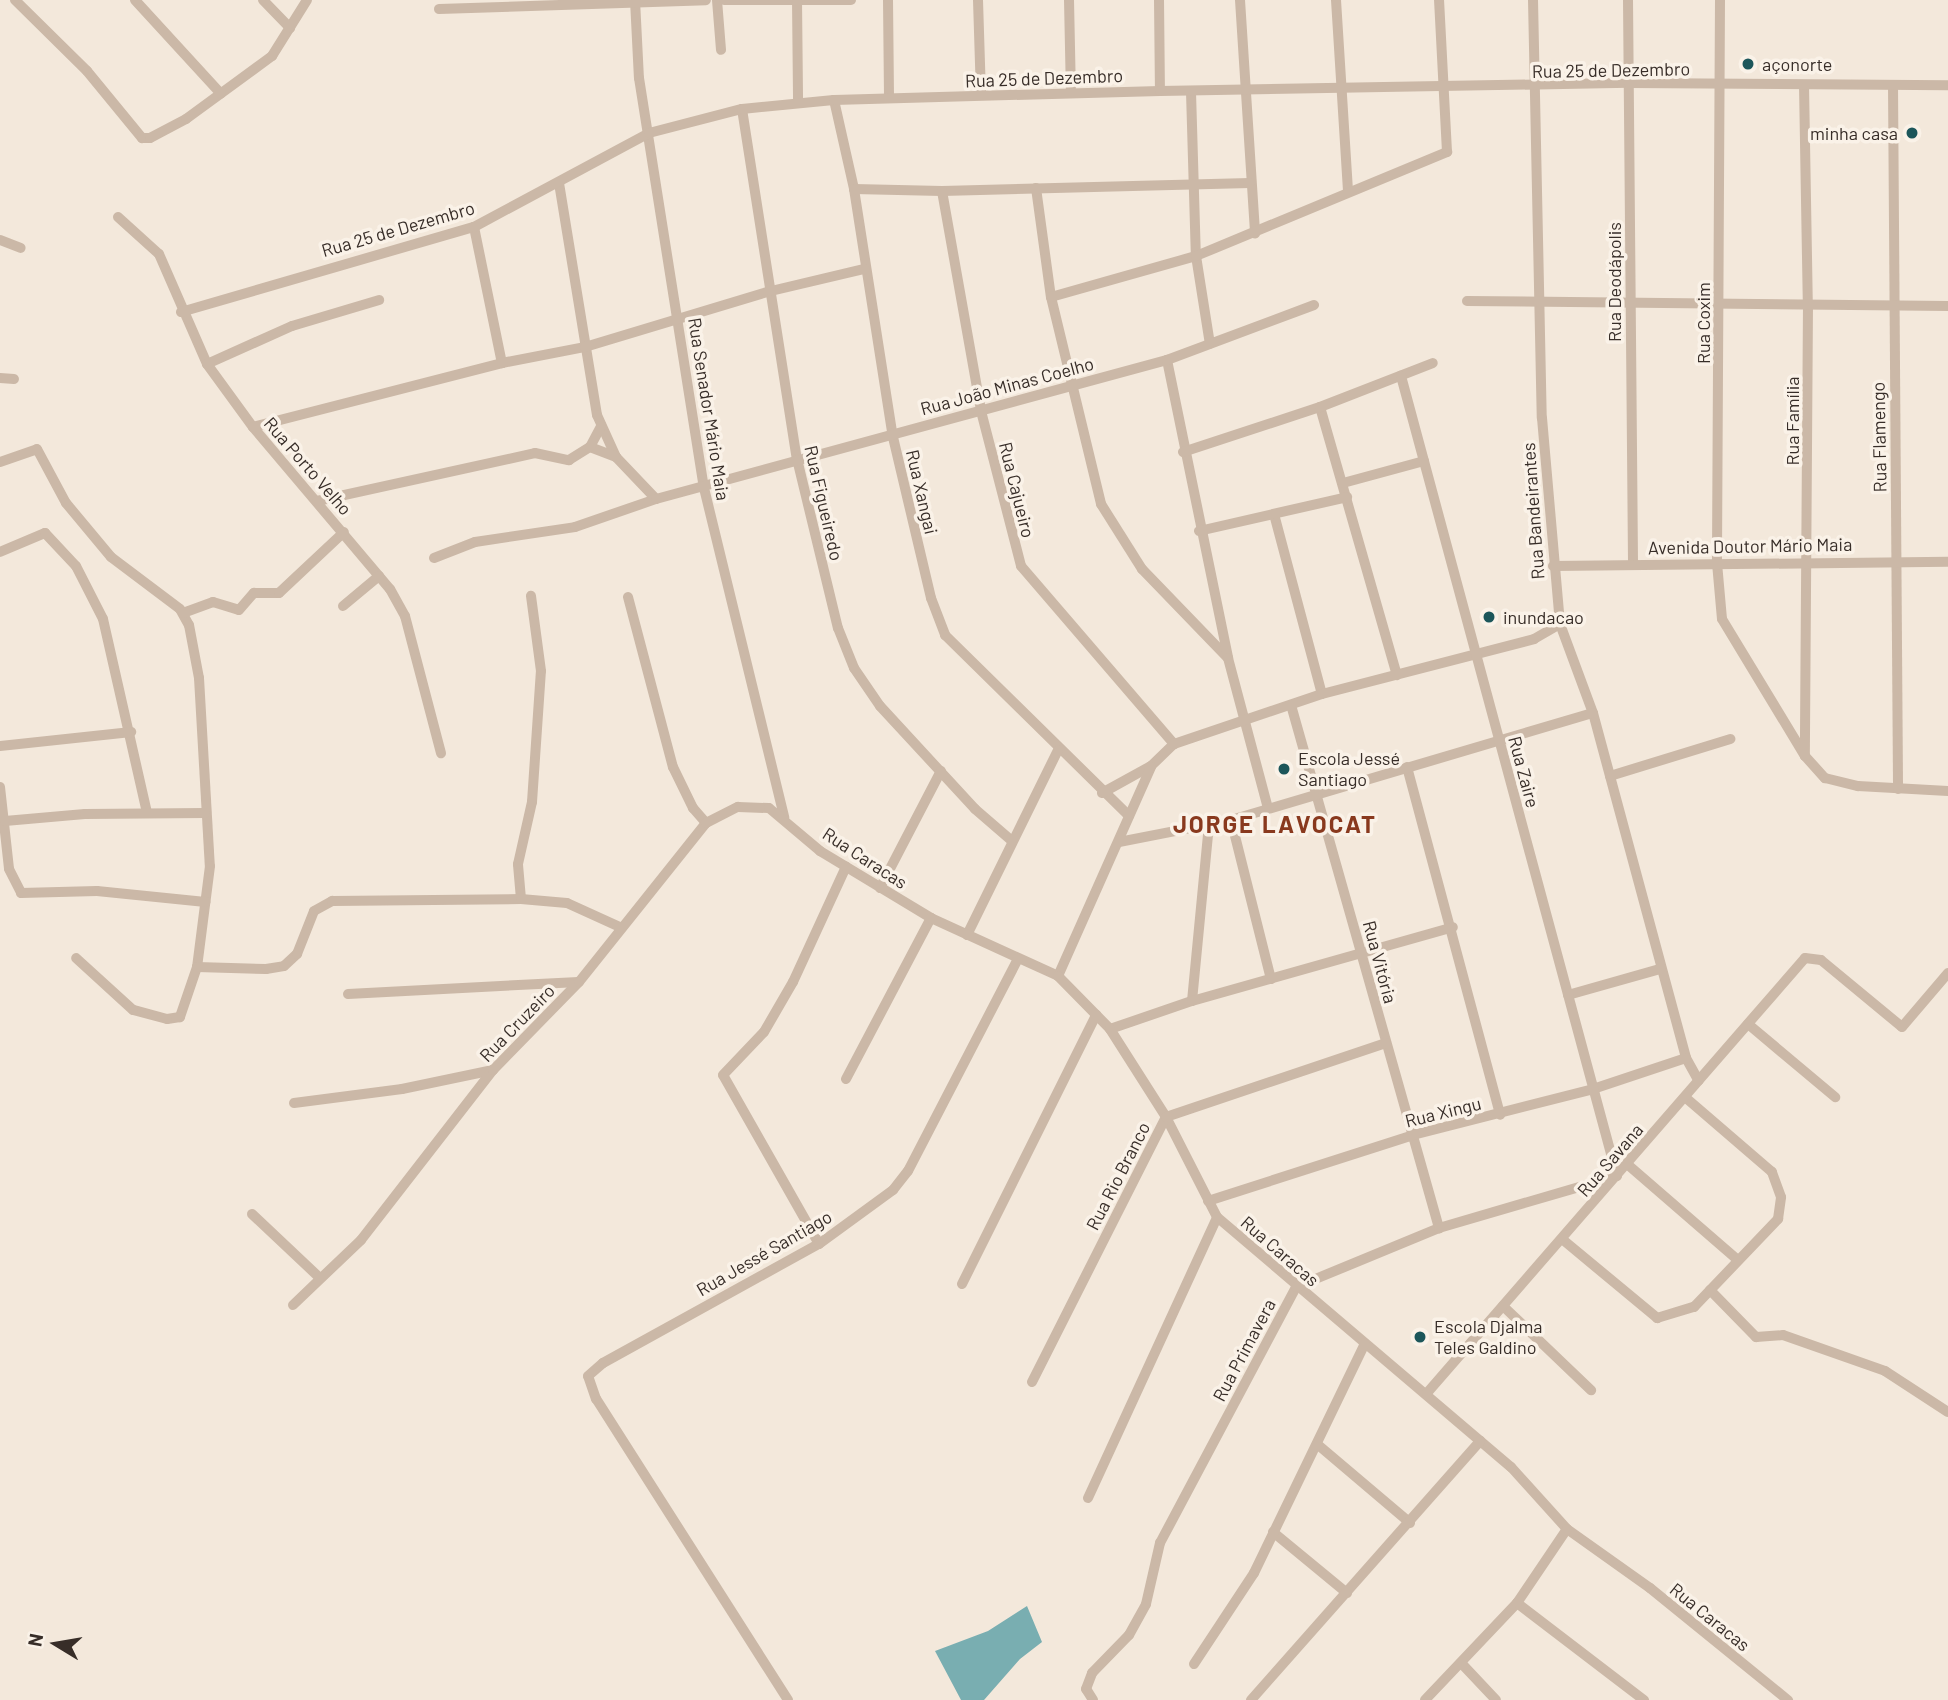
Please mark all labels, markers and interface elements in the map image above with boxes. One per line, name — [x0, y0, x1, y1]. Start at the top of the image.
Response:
place label: açonorte — [1762, 53, 1832, 75]
marker: açonorte — [1740, 56, 1756, 72]
street label: Rua 25 de Dezembro — [1532, 58, 1690, 82]
street label: Rua 25 de Dezembro — [965, 64, 1123, 92]
place label: minha casa — [1810, 122, 1898, 144]
marker: minha casa — [1904, 125, 1920, 141]
street label: Rua 25 de Dezembro — [319, 197, 477, 261]
street label: Rua Deodápolis — [1603, 222, 1625, 342]
street label: Rua Coxim — [1692, 282, 1714, 364]
street label: Rua Senador Mário Maia — [684, 316, 734, 502]
street label: Rua João Minas Coelho — [918, 352, 1096, 420]
street label: Rua Família — [1781, 377, 1803, 465]
street label: Rua Flamengo — [1867, 382, 1891, 492]
street label: Rua Porto Velho — [260, 413, 356, 519]
street label: Rua Cajueiro — [995, 440, 1039, 540]
street label: Rua Bandeirantes — [1517, 442, 1549, 580]
street label: Rua Figueiredo — [800, 443, 848, 563]
street label: Rua Xangai — [902, 448, 942, 536]
street label: Avenida Doutor Mário Maia — [1648, 533, 1852, 559]
place label: inundacao — [1503, 606, 1584, 628]
marker: inundacao — [1481, 609, 1497, 625]
street label: Rua Zaire — [1504, 734, 1544, 810]
place label: Escola Jessé Santiago — [1298, 748, 1400, 790]
marker: Escola Jessé Santiago — [1276, 761, 1292, 777]
district label: JORGE LAVOCAT — [1175, 810, 1375, 838]
street label: Rua Caracas — [819, 823, 911, 893]
street label: Rua Vitória — [1359, 918, 1401, 1006]
street label: Rua Cruzeiro — [475, 980, 559, 1066]
street label: Rua Xingu — [1403, 1092, 1483, 1132]
street label: Rua Rio Branco — [1082, 1118, 1154, 1234]
street label: Rua Savana — [1572, 1119, 1648, 1201]
street label: Rua Jessé Santiago — [692, 1205, 836, 1301]
street label: Rua Caracas — [1237, 1211, 1323, 1291]
street label: Rua Primavera — [1208, 1295, 1280, 1405]
place label: Escola Djalma Teles Galdino — [1434, 1316, 1543, 1358]
marker: Escola Djalma Teles Galdino — [1412, 1329, 1428, 1345]
street label: Rua Caracas — [1666, 1578, 1754, 1656]
north arrow — [21, 1609, 91, 1679]
text: N — [22, 1632, 47, 1648]

